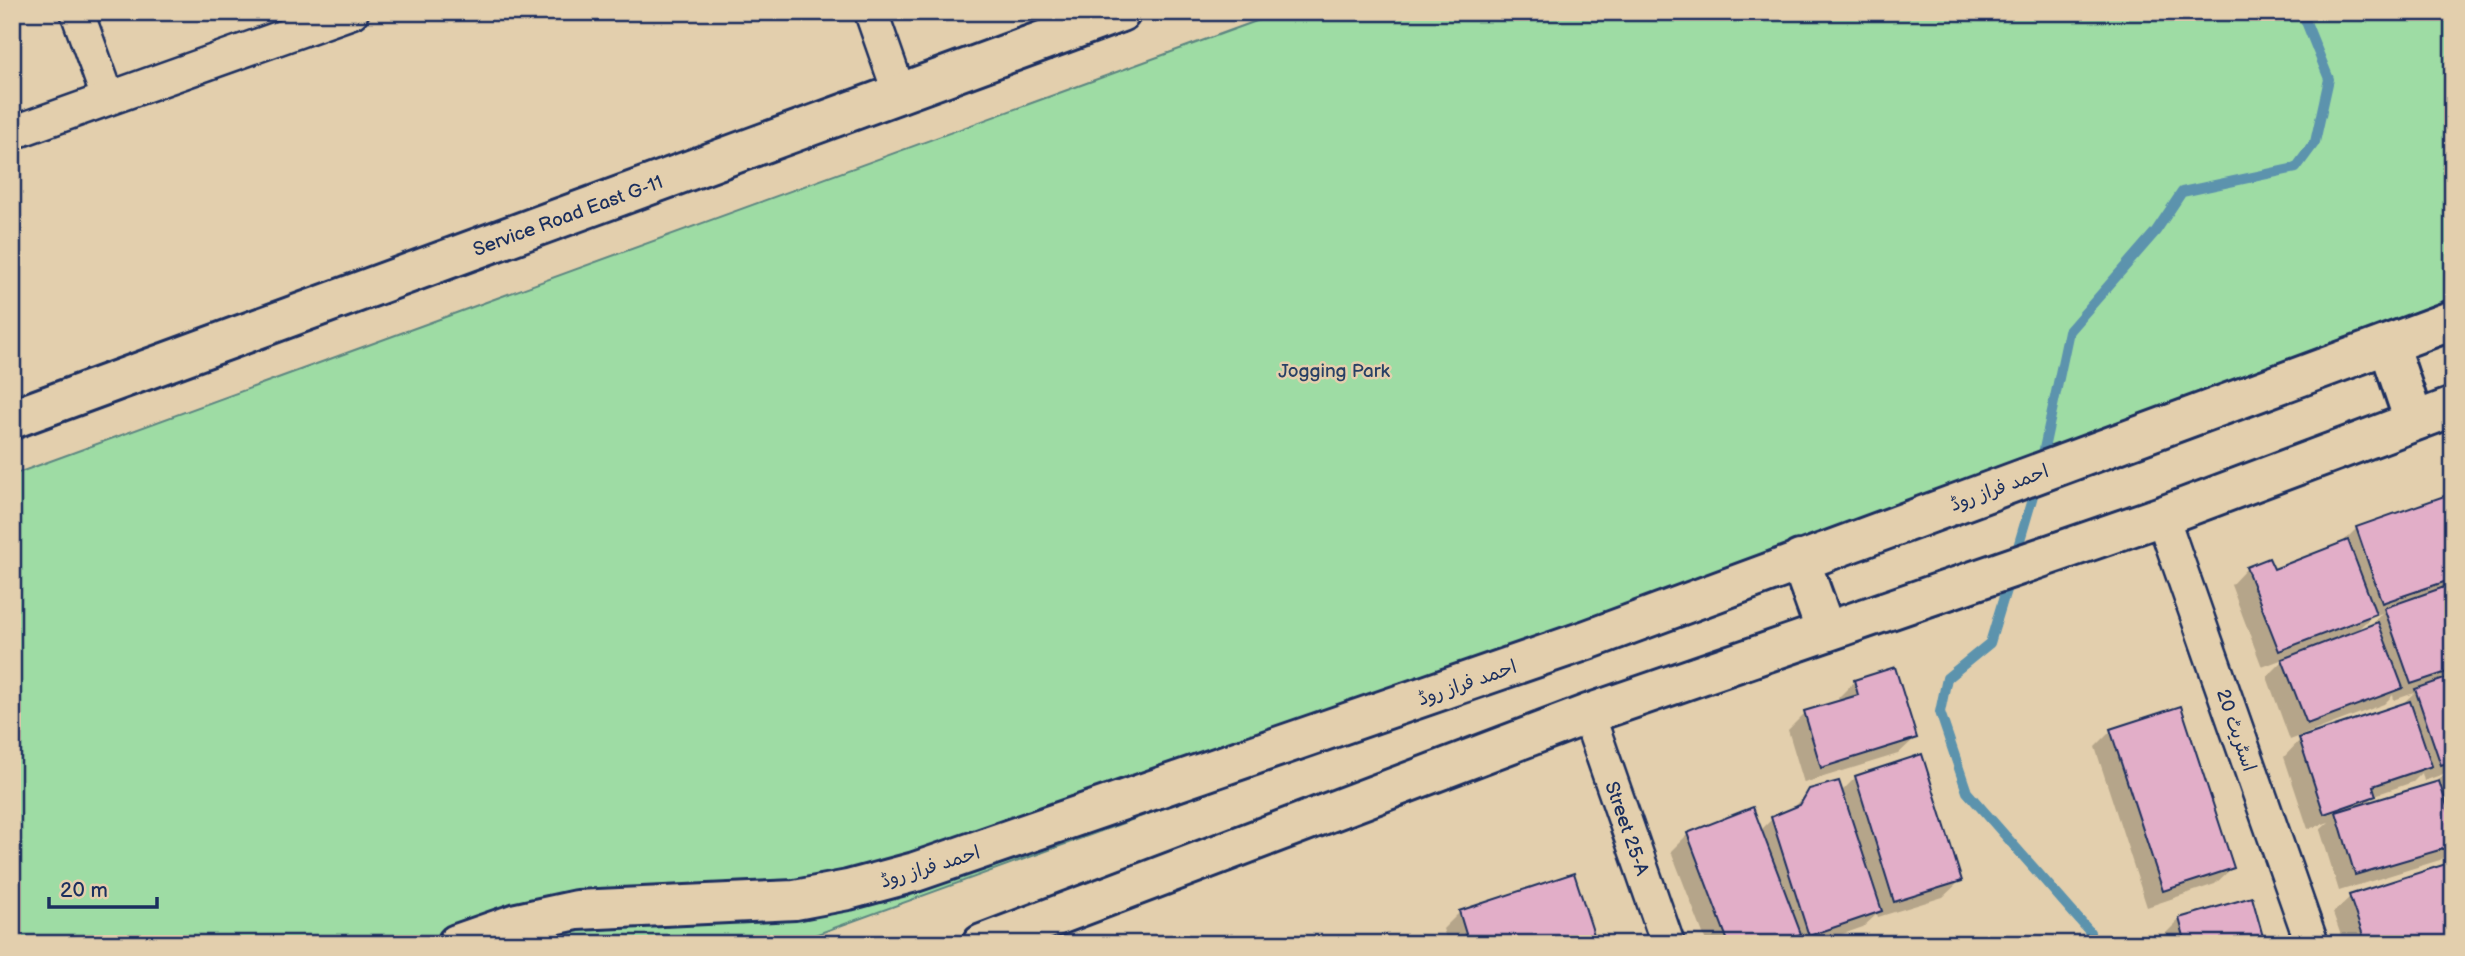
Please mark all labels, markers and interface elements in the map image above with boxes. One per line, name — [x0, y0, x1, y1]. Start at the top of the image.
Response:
street label: Service Road East G-11 — [470, 171, 666, 262]
park label: Jogging Park — [1278, 360, 1391, 383]
street label: احمد فراز روڈ — [1947, 460, 2052, 517]
street label: احمد فراز روڈ — [1415, 656, 1520, 711]
street label: اسٹریٹ 20 — [2211, 686, 2260, 775]
street label: Street 25-A — [1599, 779, 1653, 879]
street label: احمد فراز روڈ — [878, 841, 983, 893]
scale bar — [49, 865, 158, 909]
text: 20 m — [60, 878, 108, 903]

